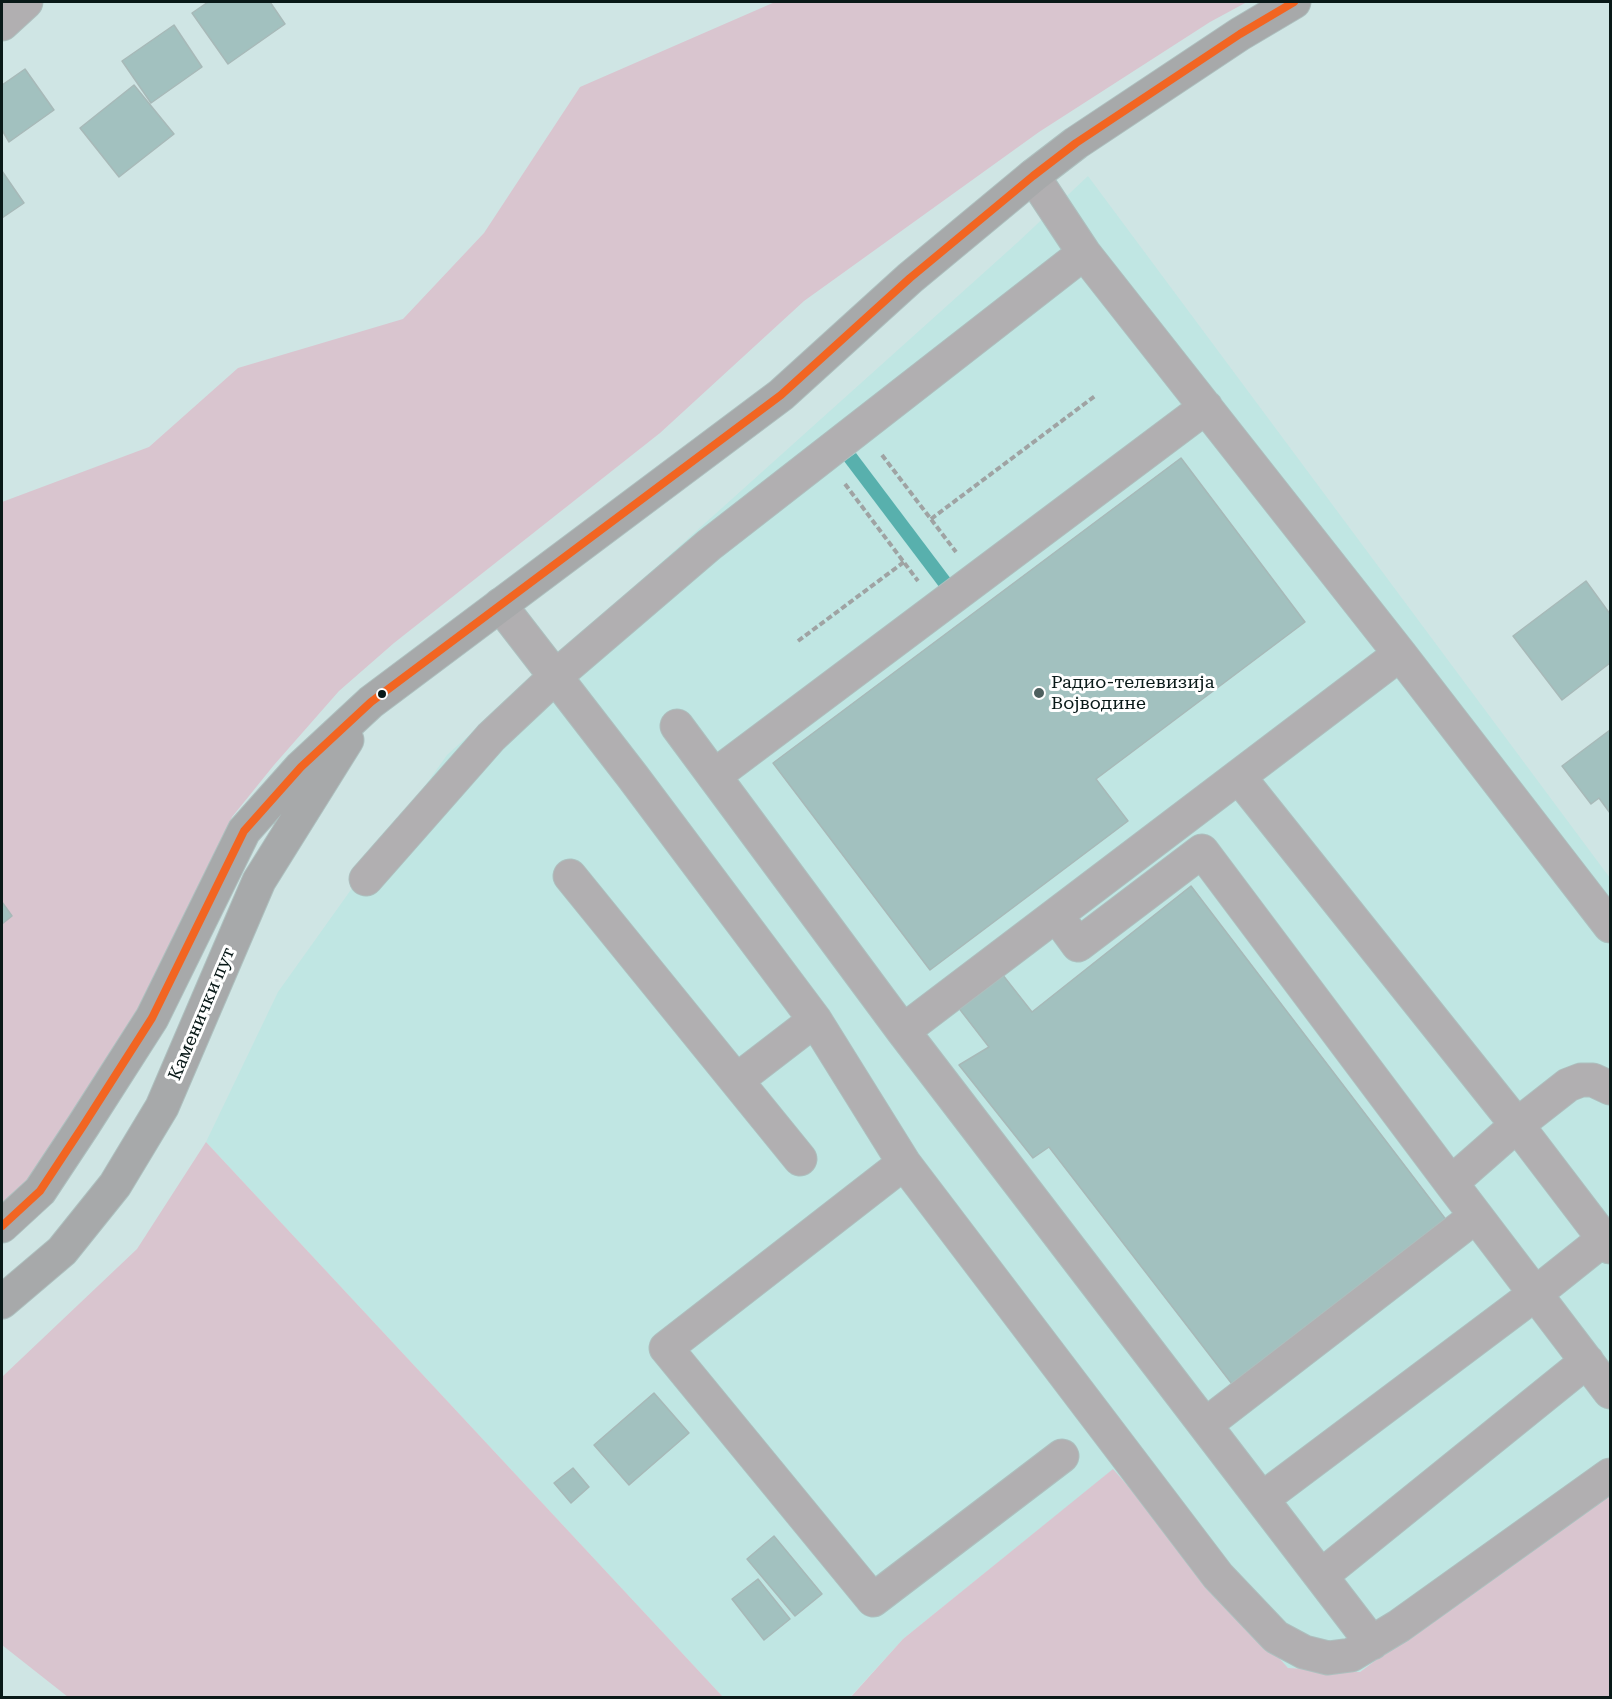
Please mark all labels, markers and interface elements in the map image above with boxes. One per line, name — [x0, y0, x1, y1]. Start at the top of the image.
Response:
place label: Радио-телевизија Војводине — [1051, 672, 1214, 714]
marker: Радио-телевизија Војводине — [1032, 686, 1046, 700]
unlabelled marker — [376, 688, 388, 700]
street label: Каменички пут — [164, 944, 240, 1084]

